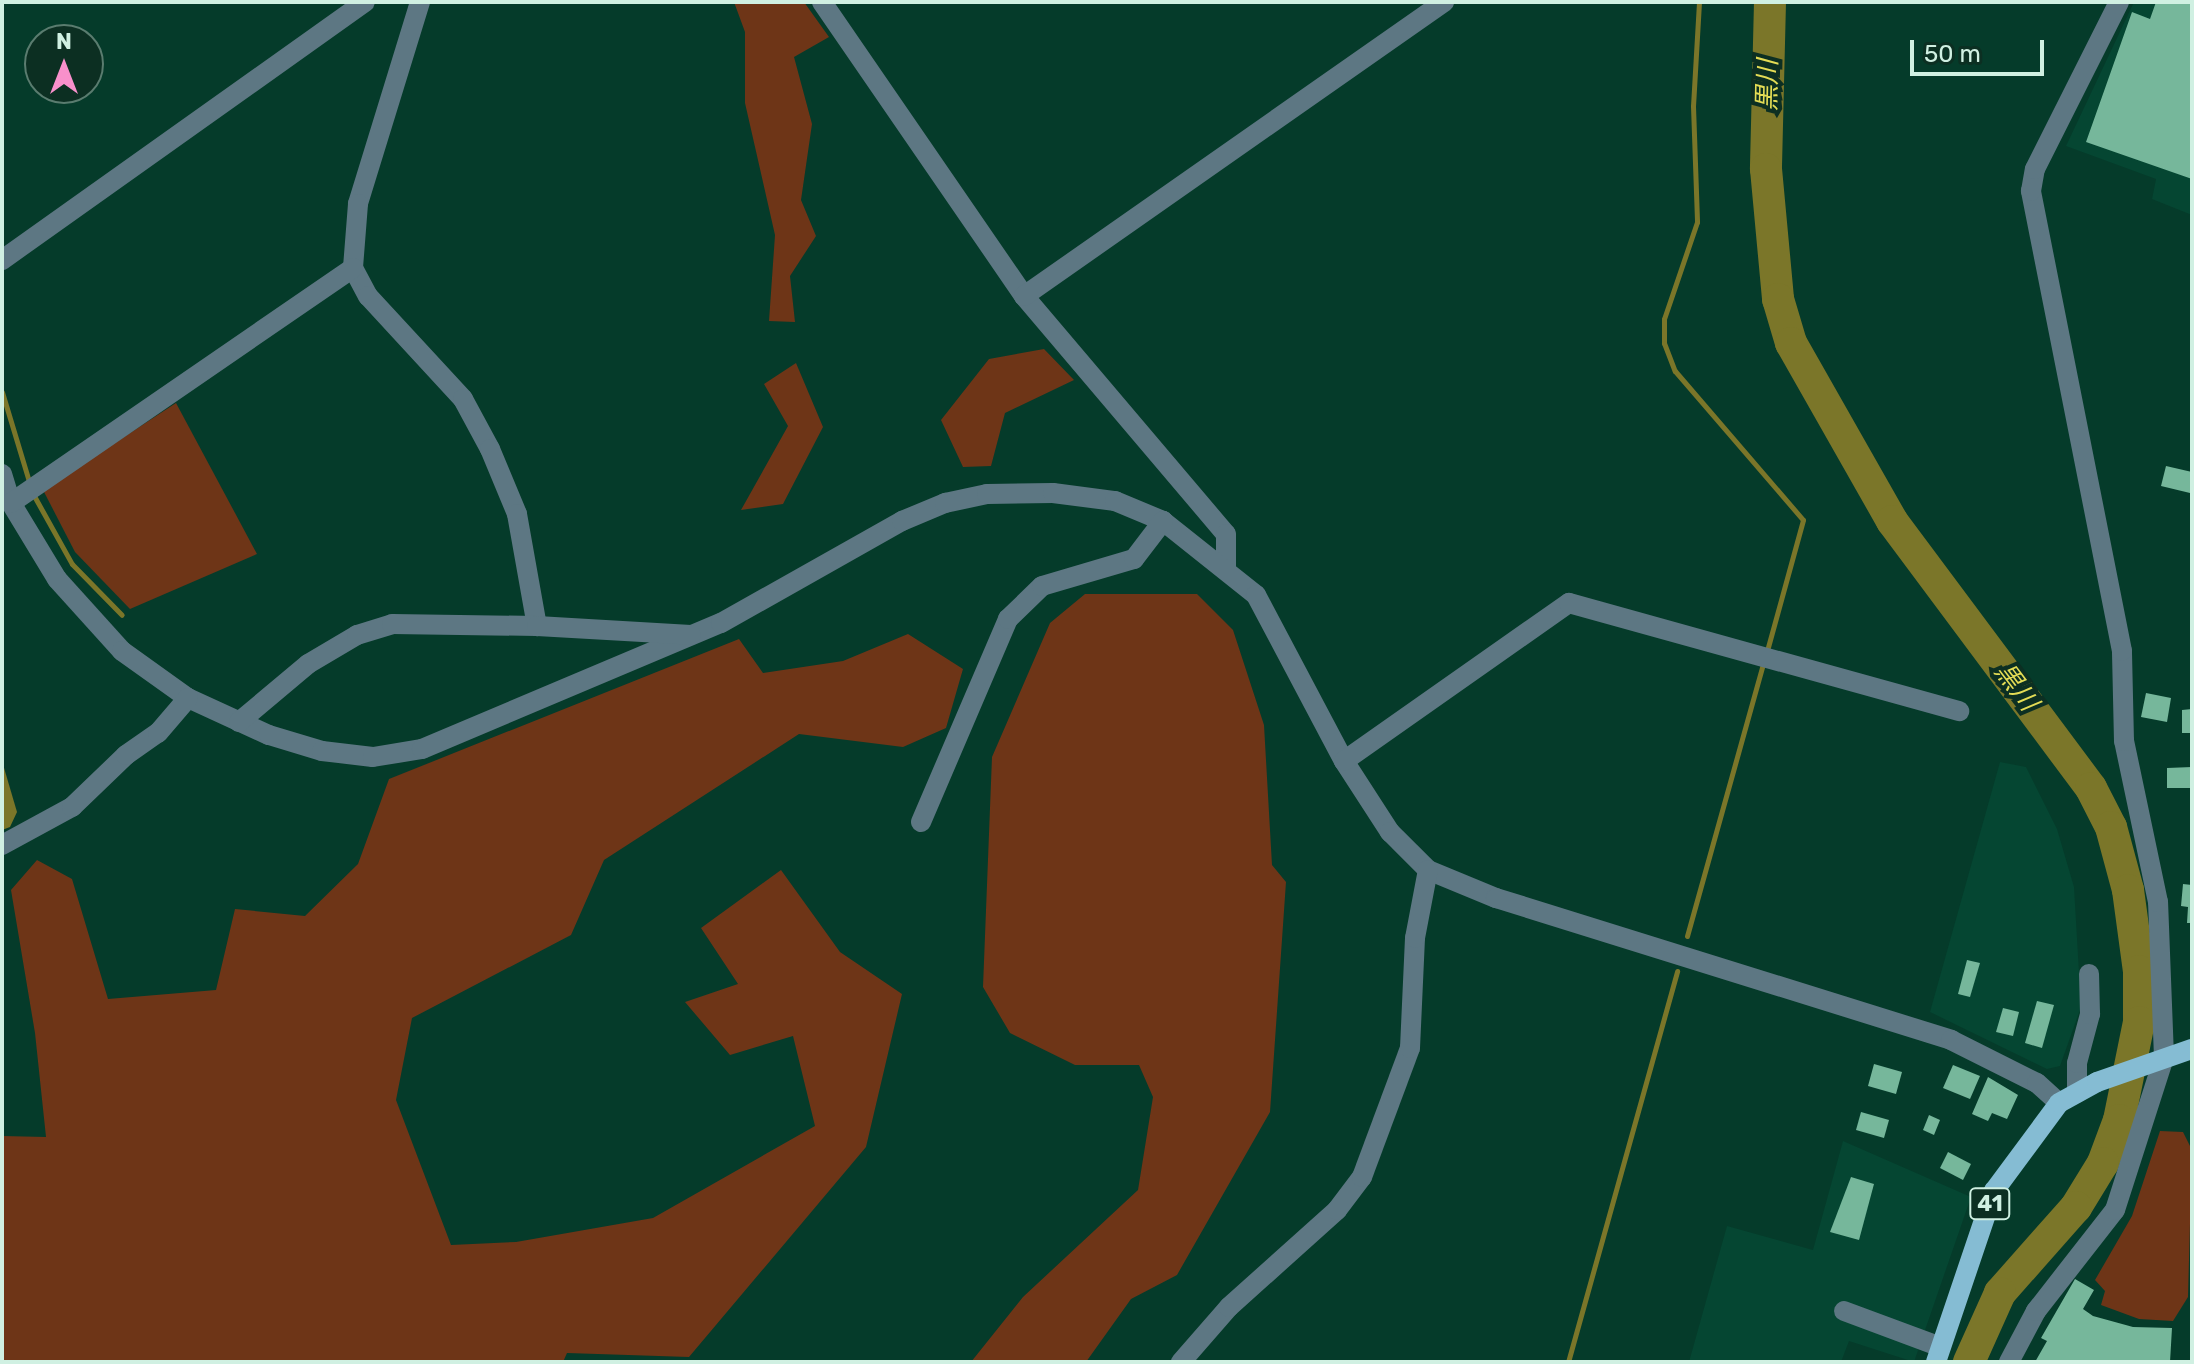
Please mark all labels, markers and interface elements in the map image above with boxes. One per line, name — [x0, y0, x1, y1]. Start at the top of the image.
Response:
north arrow — [24, 24, 104, 104]
scale bar — [1914, 24, 2048, 74]
text: N — [56, 28, 72, 55]
text: 50 m — [1924, 40, 1981, 68]
water label: 黒川 — [1752, 59, 1784, 111]
water label: 黒川 — [1988, 657, 2044, 717]
road number: 41 — [1968, 1186, 2012, 1222]

